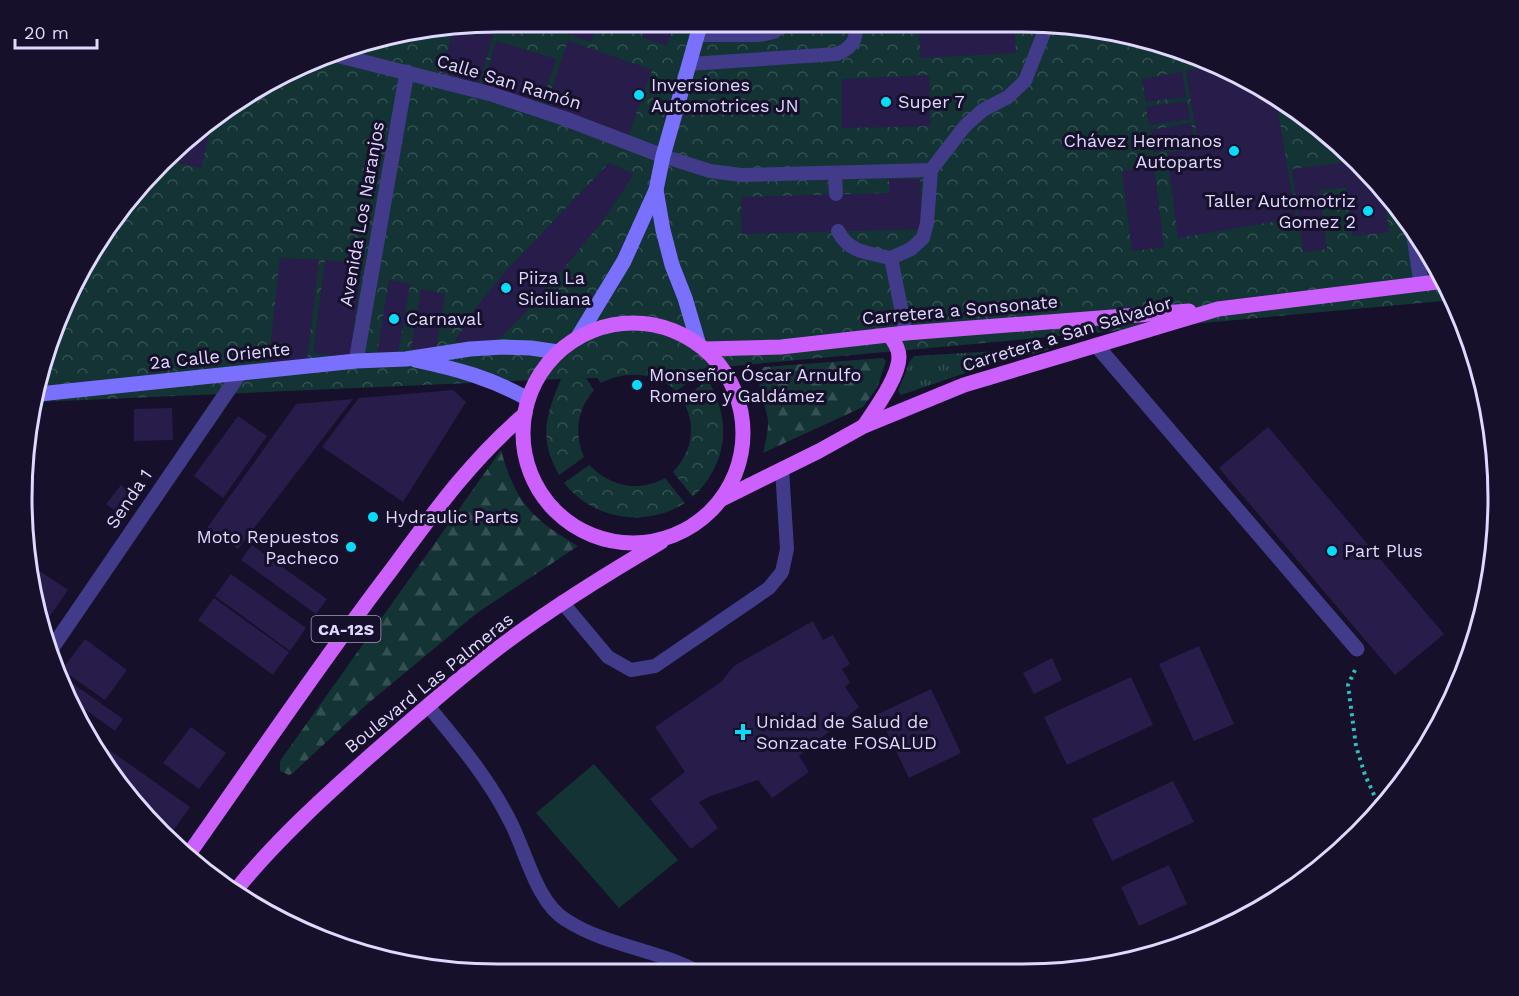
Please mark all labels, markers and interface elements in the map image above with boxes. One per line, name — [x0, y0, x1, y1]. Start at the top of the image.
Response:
scale bar — [15, 12, 98, 50]
text: 20 m — [24, 22, 69, 43]
street label: Calle San Ramón — [434, 50, 584, 114]
place label: Inversiones Automotrices JN — [651, 74, 799, 116]
marker: Inversiones Automotrices JN — [632, 88, 646, 102]
place label: Super 7 — [898, 91, 965, 112]
marker: Super 7 — [879, 95, 893, 109]
street label: Avenida Los Naranjos — [335, 120, 388, 308]
place label: Chávez Hermanos Autoparts — [1064, 130, 1222, 172]
marker: Chávez Hermanos Autoparts — [1227, 144, 1241, 158]
place label: Taller Automotriz Gomez 2 — [1205, 190, 1356, 232]
marker: Taller Automotriz Gomez 2 — [1361, 204, 1375, 218]
place label: Piiza La Siciliana — [518, 267, 591, 309]
marker: Piiza La Siciliana — [499, 281, 513, 295]
street label: Carretera a Sonsonate — [861, 290, 1059, 329]
street label: Carretera a San Salvador — [959, 292, 1174, 375]
place label: Carnaval — [406, 308, 482, 329]
marker: Carnaval — [387, 312, 401, 326]
street label: 2a Calle Oriente — [149, 338, 291, 373]
place label: Monseñor Óscar Arnulfo Romero y Galdámez — [649, 364, 861, 406]
marker: Monseñor Óscar Arnulfo Romero y Galdámez — [630, 378, 644, 392]
street label: Senda 1 — [101, 465, 156, 532]
place label: Hydraulic Parts — [385, 506, 519, 527]
marker: Hydraulic Parts — [366, 510, 380, 524]
place label: Moto Repuestos Pacheco — [197, 526, 339, 568]
marker: Moto Repuestos Pacheco — [344, 540, 358, 554]
place label: Part Plus — [1344, 540, 1423, 561]
marker: Part Plus — [1325, 544, 1339, 558]
street label: Boulevard Las Palmeras — [340, 608, 517, 757]
road number: CA-12S — [312, 616, 380, 642]
place label: Unidad de Salud de Sonzacate FOSALUD — [756, 711, 937, 753]
marker: Unidad de Salud de Sonzacate FOSALUD — [734, 723, 752, 741]

